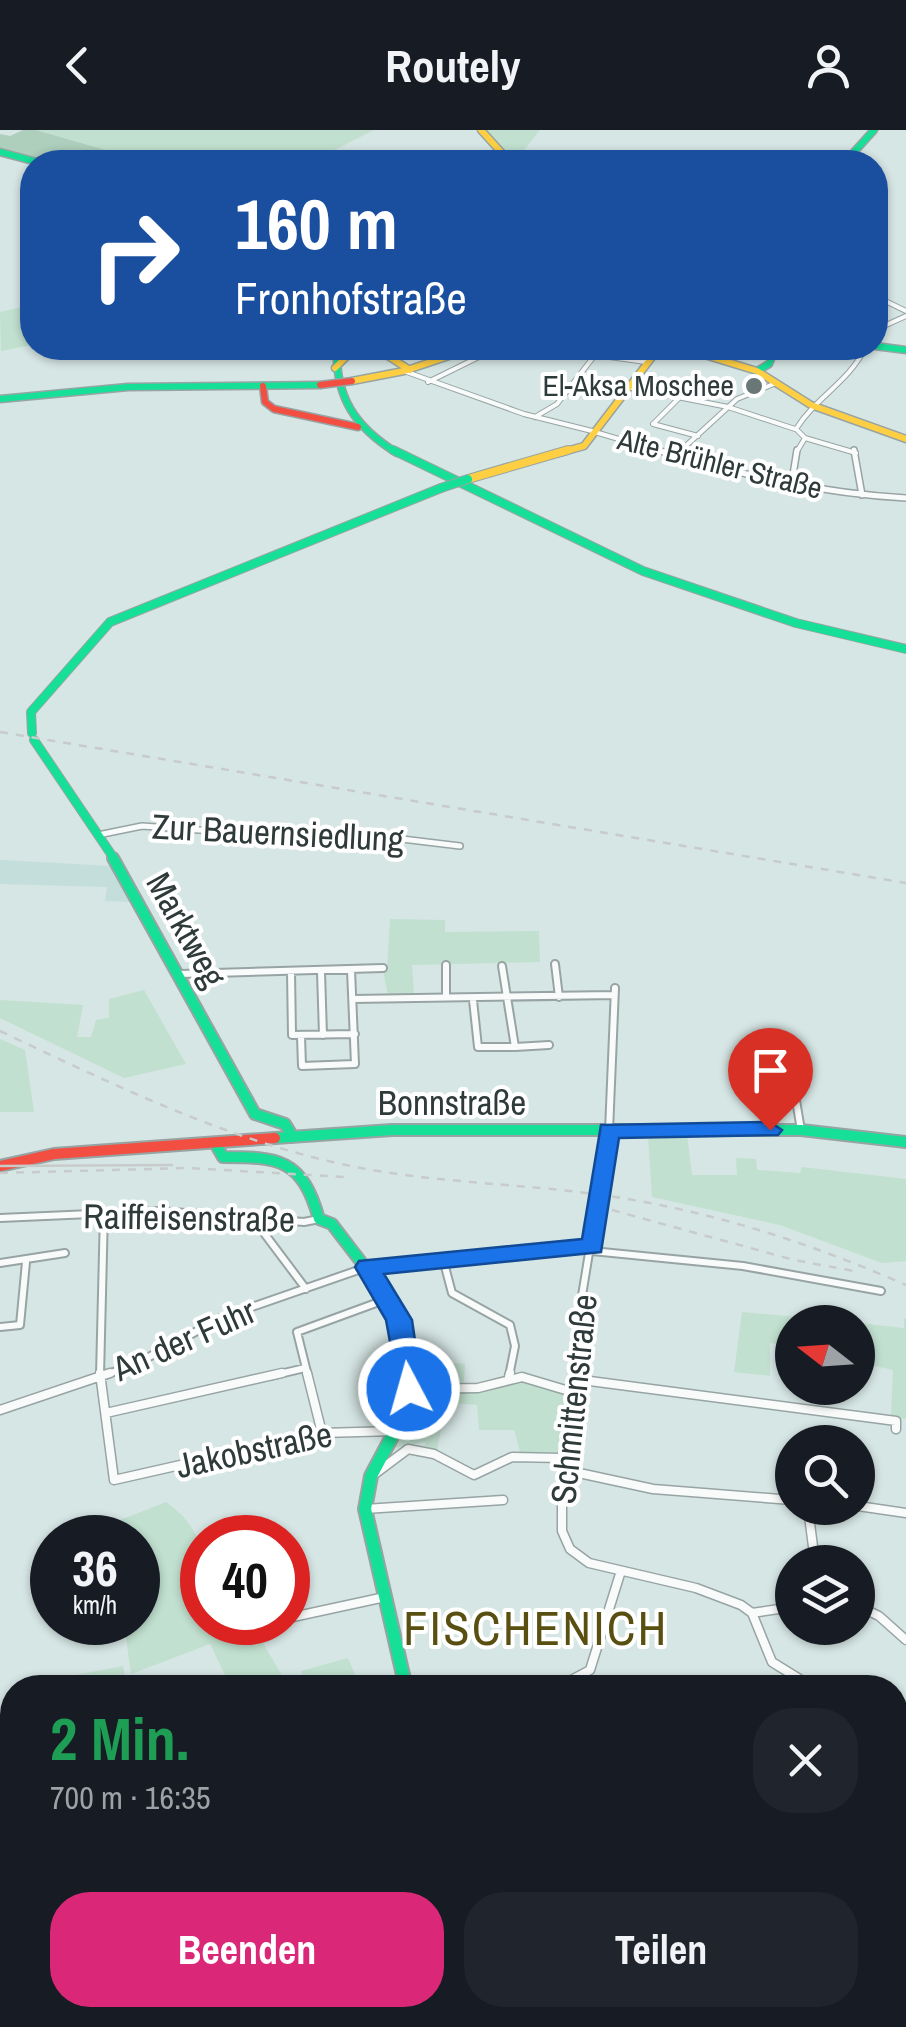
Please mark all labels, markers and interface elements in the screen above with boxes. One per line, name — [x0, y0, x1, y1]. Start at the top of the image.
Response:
text: Routely — [385, 35, 521, 96]
icon: back — [50, 38, 105, 93]
icon: person — [801, 38, 856, 93]
text: 160 m — [235, 177, 398, 271]
icon: right — [70, 190, 200, 320]
text: Fronhofstraße — [235, 267, 467, 328]
place label: El-Aksa Moschee — [543, 365, 734, 405]
marker: El-Aksa Moschee — [743, 375, 765, 397]
street label: Alte Brühler Straße — [613, 418, 827, 508]
street label: Zur Bauernsiedlung — [151, 802, 405, 863]
street label: Marktweg — [136, 864, 237, 996]
pin — [728, 1028, 813, 1131]
icon: arrive — [743, 1043, 798, 1098]
street label: Bonnstraße — [378, 1079, 526, 1126]
street label: Raiffeisenstraße — [83, 1192, 295, 1243]
street label: An der Fuhr — [104, 1287, 263, 1392]
street label: Schmittenstraße — [539, 1292, 608, 1506]
north arrow — [775, 1305, 875, 1405]
map controls — [775, 1305, 875, 1645]
position arrow — [357, 1337, 461, 1441]
street label: Jakobstraße — [172, 1410, 336, 1489]
button: search — [775, 1425, 875, 1525]
speed limit sign: 40 — [180, 1515, 310, 1645]
text: 36 — [72, 1534, 118, 1602]
button: layers — [775, 1545, 875, 1645]
text: km/h — [73, 1588, 117, 1622]
district label: FISCHENICH — [403, 1595, 669, 1660]
text: 2 Min. — [50, 1698, 189, 1779]
button: close — [753, 1708, 858, 1813]
text: 700 m · 16:35 — [50, 1776, 210, 1819]
button: Beenden — [50, 1892, 444, 2007]
button: Teilen — [464, 1892, 858, 2007]

